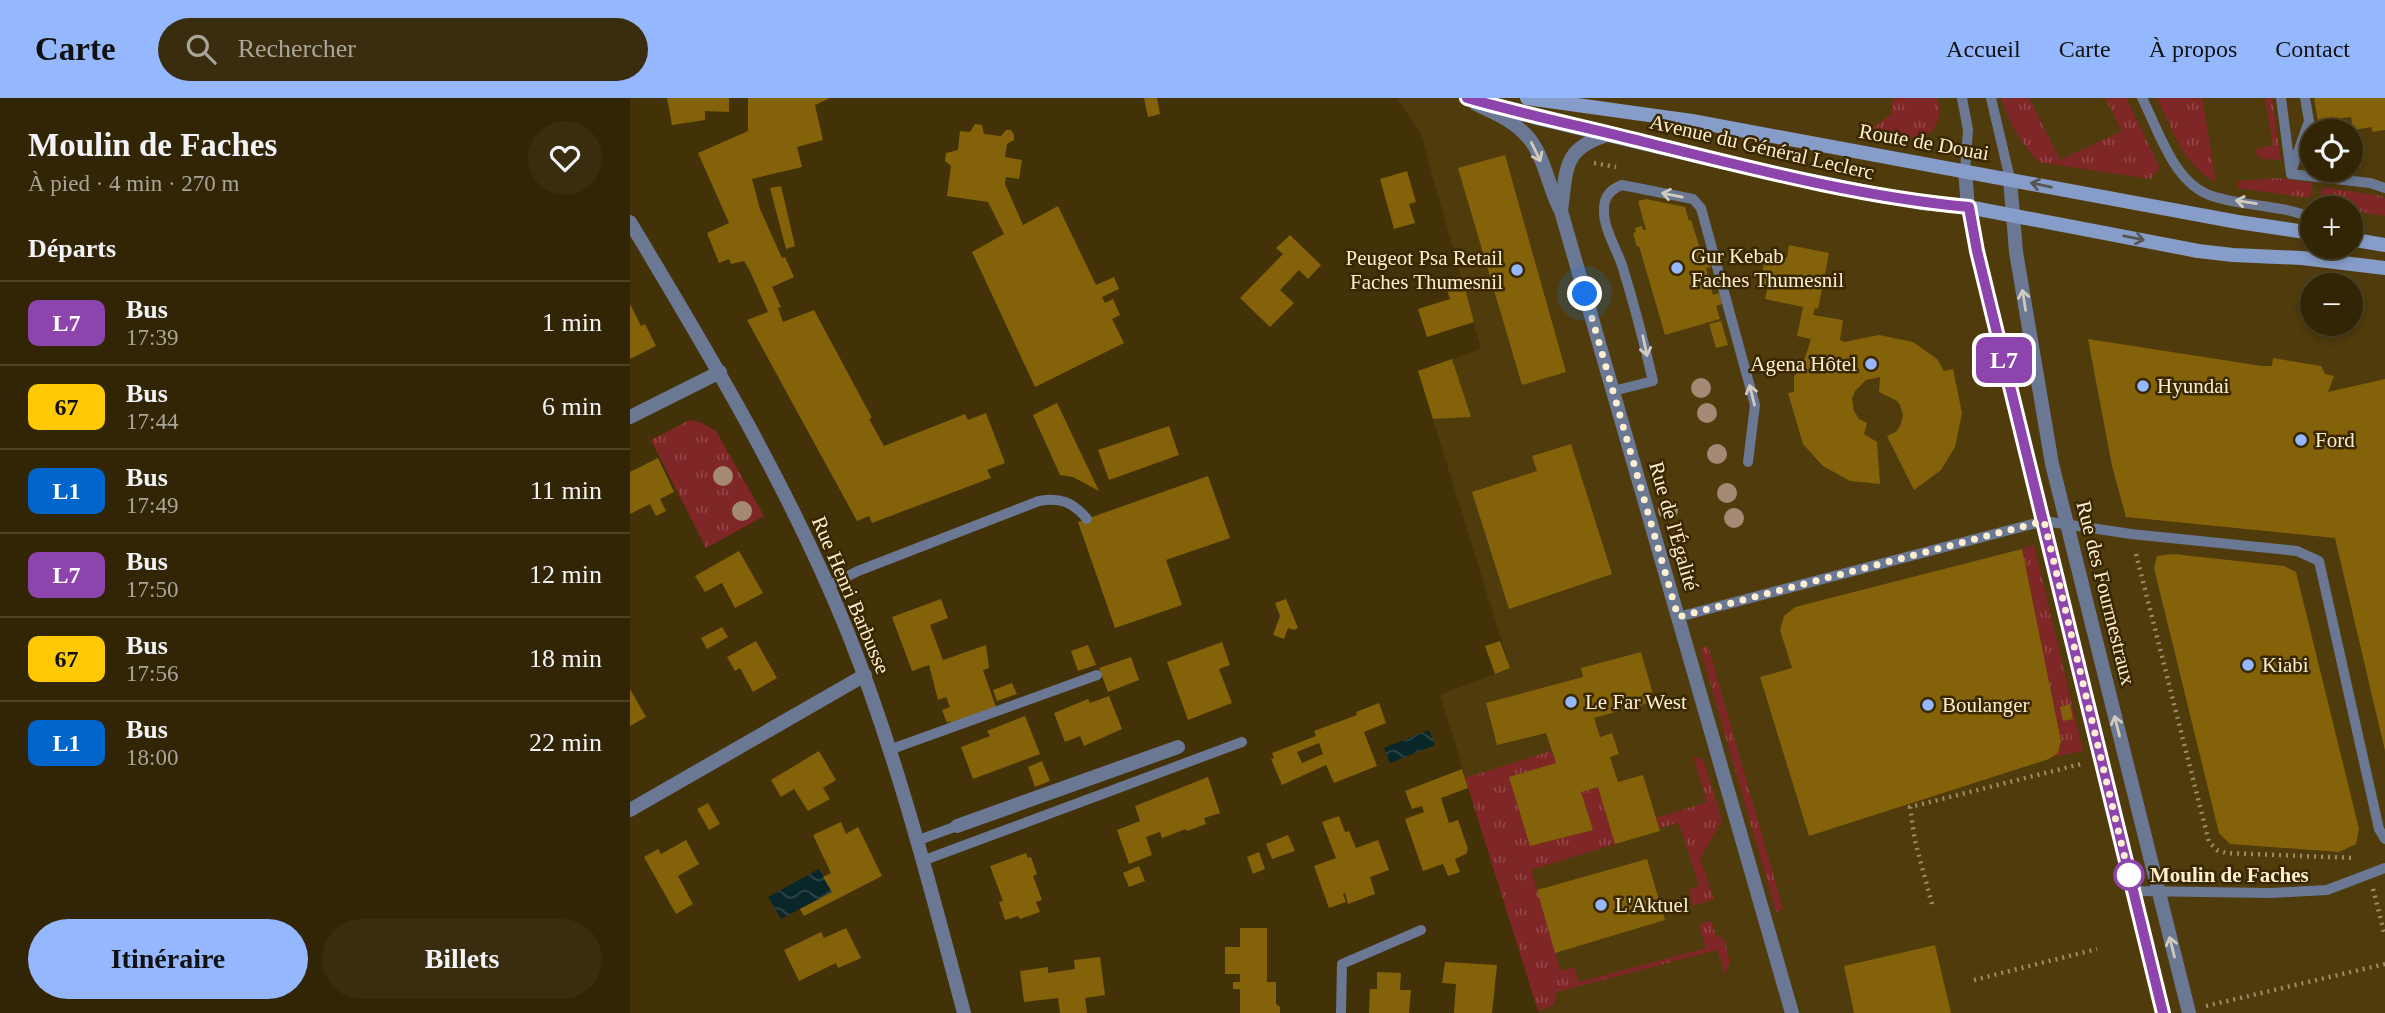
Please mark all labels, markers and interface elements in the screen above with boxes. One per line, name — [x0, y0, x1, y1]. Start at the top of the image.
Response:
search box — [158, 18, 648, 81]
icon: search — [182, 30, 220, 68]
text: Carte — [35, 31, 116, 67]
text: Rechercher — [238, 34, 356, 63]
text: Accueil — [1946, 36, 2021, 62]
text: Carte — [2059, 36, 2111, 62]
text: À propos — [2149, 36, 2237, 62]
text: Contact — [2275, 36, 2350, 62]
street label: Avenue du Général Leclerc — [1647, 109, 1877, 185]
street label: Route de Douai — [1857, 119, 1991, 165]
map controls — [2300, 119, 2363, 336]
button: locate — [2300, 119, 2363, 182]
button: heart — [528, 121, 602, 195]
text: Moulin de Faches — [28, 127, 277, 163]
one-way arrow — [1530, 141, 1544, 161]
text: À pied · 4 min · 270 m — [28, 171, 239, 196]
one-way arrow — [2030, 178, 2053, 192]
one-way arrow — [1661, 187, 1684, 201]
one-way arrow — [2235, 195, 2257, 208]
button: + — [2300, 196, 2363, 259]
one-way arrow — [2122, 231, 2145, 245]
text: Départs — [28, 234, 116, 263]
place label: Gur Kebab Faches Thumesnil — [1691, 244, 1844, 292]
place label: Peugeot Psa Retail Faches Thumesnil — [1346, 246, 1503, 294]
marker: Gur Kebab Faches Thumesnil — [1669, 260, 1685, 276]
marker: Peugeot Psa Retail Faches Thumesnil — [1509, 262, 1525, 278]
button: − — [2300, 273, 2363, 336]
your location — [1567, 276, 1602, 311]
one-way arrow — [2017, 289, 2030, 312]
text: Bus — [126, 295, 168, 324]
text: 1 min — [542, 308, 602, 337]
text: L7 — [52, 310, 81, 336]
text: 17:39 — [126, 325, 178, 350]
one-way arrow — [1639, 334, 1653, 357]
line badge: L7 — [1972, 337, 2036, 383]
text: L7 — [1990, 347, 2018, 373]
place label: Agena Hôtel — [1750, 352, 1857, 376]
marker: Agena Hôtel — [1863, 356, 1879, 372]
place label: Hyundai — [2157, 374, 2229, 398]
marker: Hyundai — [2135, 378, 2151, 394]
text: Bus — [126, 379, 168, 408]
one-way arrow — [1745, 384, 1758, 407]
text: 6 min — [542, 392, 602, 421]
text: 67 — [55, 394, 79, 420]
text: 17:44 — [126, 409, 178, 434]
place label: Ford — [2315, 428, 2355, 452]
marker: Ford — [2293, 432, 2309, 448]
street label: Rue de l'Égalité — [1644, 459, 1704, 593]
text: Bus — [126, 463, 168, 492]
text: 11 min — [530, 476, 602, 505]
text: L1 — [52, 478, 81, 504]
text: 17:49 — [126, 493, 178, 518]
street label: Rue des Fourmestraux — [2071, 498, 2141, 688]
street label: Rue Henri Barbusse — [807, 512, 895, 678]
text: Bus — [126, 547, 168, 576]
text: 12 min — [529, 560, 602, 589]
text: L7 — [52, 562, 81, 588]
text: 17:50 — [126, 577, 178, 602]
text: Bus — [126, 631, 168, 660]
text: 18 min — [529, 644, 602, 673]
text: 67 — [55, 646, 79, 672]
place label: Kiabi — [2262, 653, 2309, 677]
marker: Kiabi — [2240, 657, 2256, 673]
text: 17:56 — [126, 661, 178, 686]
place label: Le Far West — [1585, 690, 1687, 714]
place label: Boulanger — [1942, 693, 2029, 717]
marker: Le Far West — [1563, 694, 1579, 710]
marker: Boulanger — [1920, 697, 1936, 713]
text: Bus — [126, 715, 168, 744]
one-way arrow — [2110, 715, 2123, 738]
text: 22 min — [529, 728, 602, 757]
text: L1 — [52, 730, 81, 756]
text: 18:00 — [126, 745, 178, 770]
marker: Moulin de Faches — [2114, 860, 2144, 890]
place label: Moulin de Faches — [2150, 863, 2309, 887]
place label: L'Aktuel — [1615, 893, 1689, 917]
marker: L'Aktuel — [1593, 897, 1609, 913]
button: Itinéraire — [28, 919, 308, 999]
button: Billets — [322, 919, 602, 999]
one-way arrow — [2165, 936, 2179, 959]

